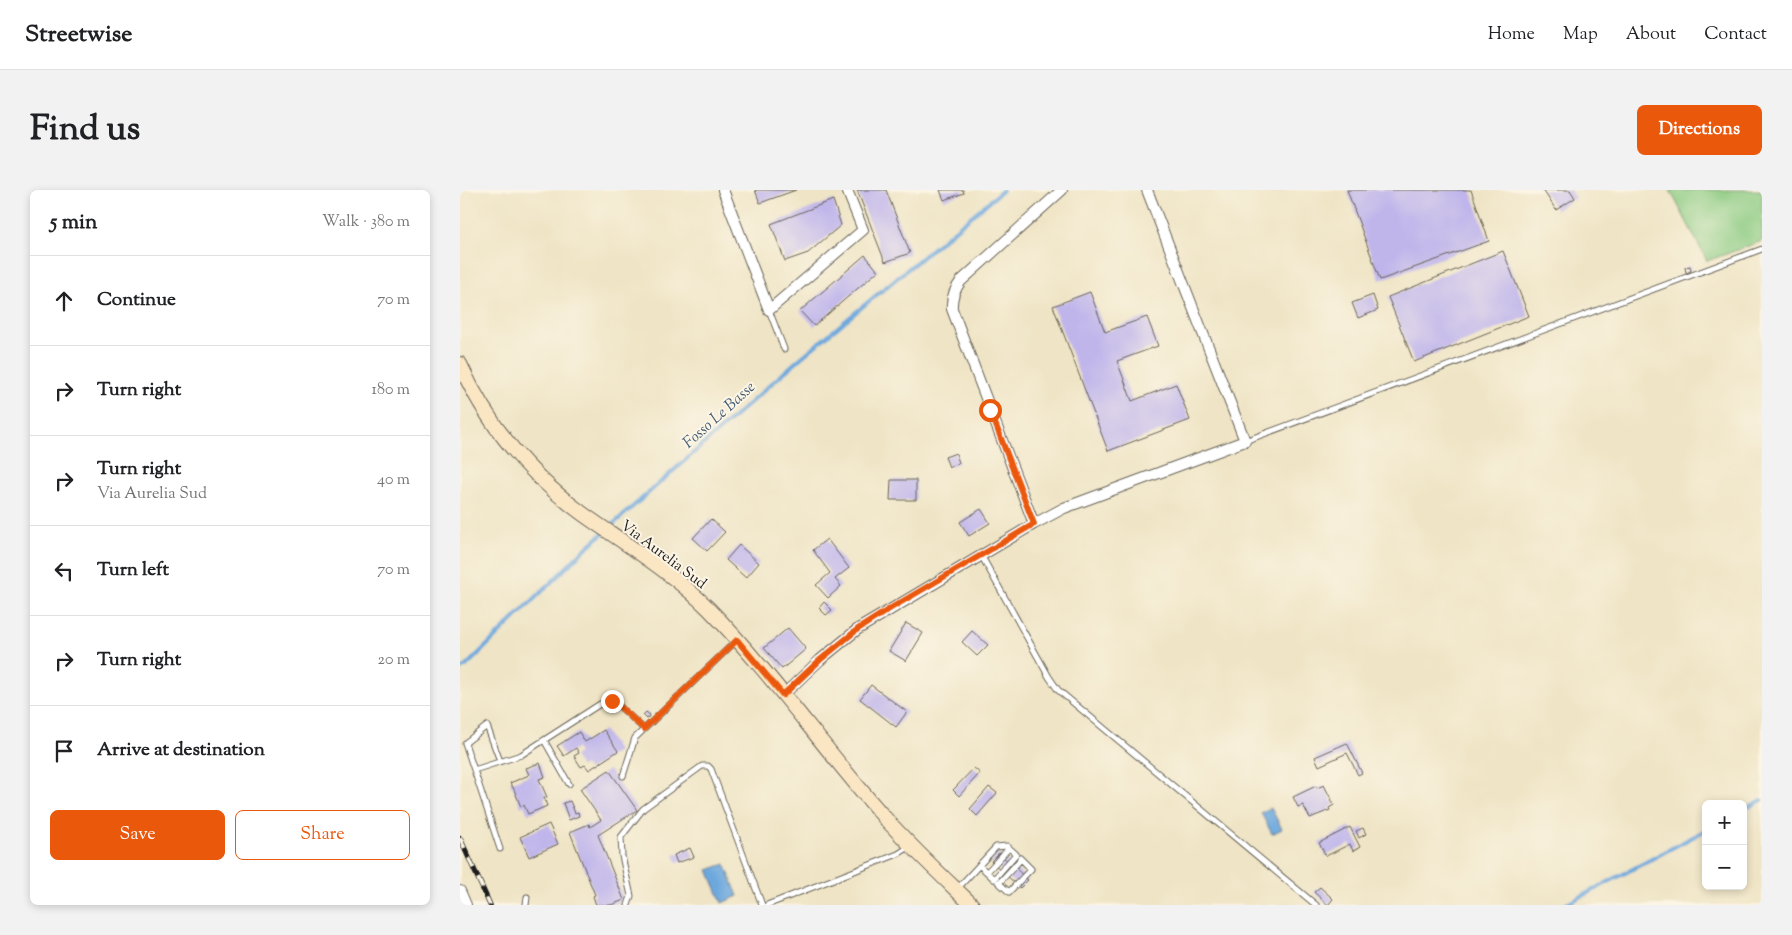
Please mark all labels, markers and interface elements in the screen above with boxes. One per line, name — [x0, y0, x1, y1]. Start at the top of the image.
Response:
text: Streetwise — [25, 18, 132, 52]
text: Home — [1488, 22, 1535, 48]
text: Map — [1563, 22, 1598, 48]
text: About — [1626, 22, 1676, 48]
text: Contact — [1704, 22, 1767, 48]
text: Find us — [30, 105, 140, 156]
button: Directions — [1637, 105, 1762, 155]
text: 5 min — [50, 208, 97, 238]
text: Walk · 380 m — [322, 211, 410, 234]
icon: ahead — [50, 287, 78, 315]
text: Continue — [97, 287, 176, 314]
text: 70 m — [377, 289, 410, 312]
icon: right — [50, 377, 78, 405]
text: Turn right — [97, 377, 181, 404]
water label: Fosso Le Basse — [678, 377, 761, 455]
text: 180 m — [371, 379, 410, 402]
route start — [979, 399, 1002, 422]
text: Turn right — [97, 456, 181, 483]
icon: right — [50, 467, 78, 495]
text: 40 m — [377, 469, 410, 492]
text: Via Aurelia Sud — [97, 483, 207, 506]
street label: Via Aurelia Sud — [616, 516, 711, 595]
icon: left — [50, 557, 78, 585]
text: Turn left — [97, 557, 169, 584]
text: 70 m — [377, 559, 410, 582]
icon: right — [50, 647, 78, 675]
text: Turn right — [97, 647, 181, 674]
text: 20 m — [377, 649, 410, 672]
route end — [601, 690, 624, 713]
icon: arrive — [50, 737, 78, 765]
text: Arrive at destination — [97, 737, 265, 764]
map controls — [1702, 800, 1747, 890]
button: + — [1702, 800, 1747, 845]
button: Save — [50, 810, 225, 860]
button: Share — [235, 810, 410, 860]
button: − — [1702, 845, 1747, 890]

